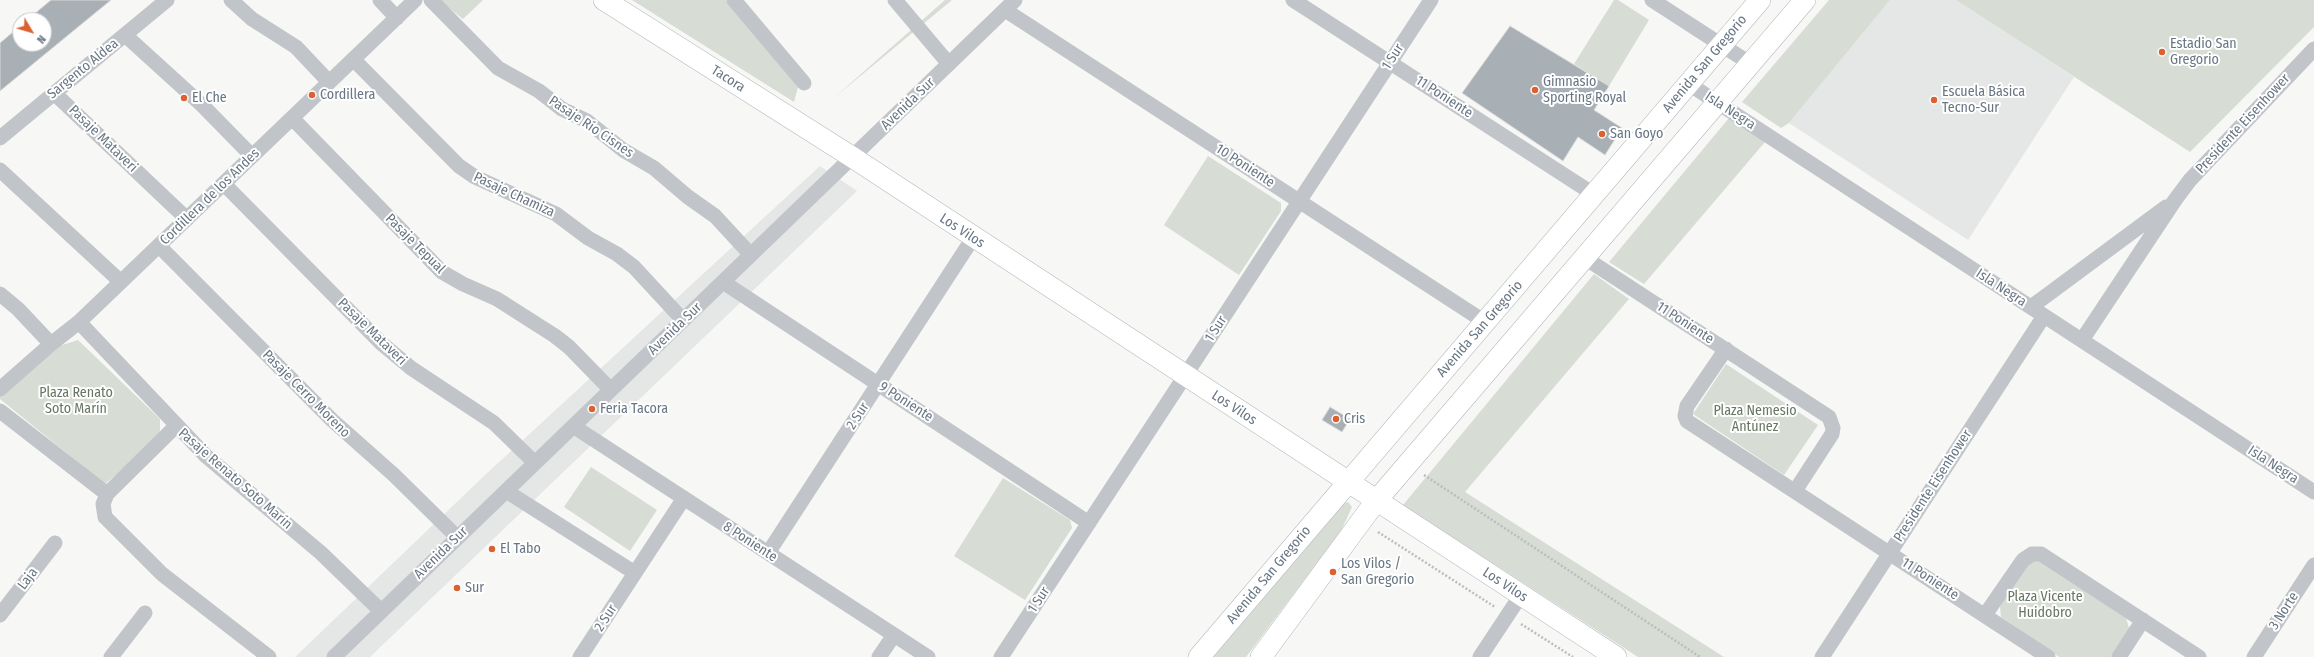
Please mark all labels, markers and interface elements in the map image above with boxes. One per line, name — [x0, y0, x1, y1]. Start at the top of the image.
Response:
north arrow — [12, 12, 52, 52]
street label: Avenida San Gregorio — [1659, 12, 1751, 116]
text: N — [34, 32, 48, 46]
street label: Sargento Aldea — [44, 35, 122, 103]
place label: Estadio San Gregorio — [2170, 36, 2237, 68]
street label: 1 Sur — [1378, 41, 1408, 73]
marker: Estadio San Gregorio — [2157, 47, 2167, 57]
street label: Tacora — [708, 62, 748, 96]
street label: Presidente Eisenhower — [2192, 71, 2294, 177]
street label: 11 Poniente — [1412, 72, 1476, 122]
street label: Avenida Sur — [878, 74, 938, 134]
place label: Gimnasio Sporting Royal — [1543, 74, 1626, 106]
place label: Escuela Básica Tecno-Sur — [1942, 84, 2025, 116]
marker: Gimnasio Sporting Royal — [1530, 85, 1540, 95]
place label: Cordillera — [320, 87, 375, 103]
street label: Isla Negra — [1702, 89, 1758, 133]
place label: El Che — [192, 90, 227, 106]
marker: Cordillera — [307, 90, 317, 100]
marker: El Che — [179, 93, 189, 103]
street label: Pasaje Río Cisnes — [546, 93, 636, 161]
marker: Escuela Básica Tecno-Sur — [1929, 95, 1939, 105]
street label: Pasaje Mataveri — [65, 102, 141, 176]
place label: San Goyo — [1610, 126, 1663, 142]
marker: San Goyo — [1597, 129, 1607, 139]
street label: 10 Poniente — [1212, 141, 1278, 191]
street label: Cordillera de los Andes — [157, 145, 263, 249]
street label: Pasaje Chamiza — [471, 169, 557, 221]
street label: Los Vilos — [936, 210, 988, 252]
street label: Pasaje Tepual — [382, 211, 448, 277]
street label: Isla Negra — [1973, 266, 2029, 310]
street label: Avenida San Gregorio — [1434, 277, 1526, 381]
street label: Pasaje Mataveri — [334, 295, 410, 369]
street label: 11 Poniente — [1653, 298, 1717, 348]
street label: Avenida Sur — [645, 299, 705, 359]
street label: 1 Sur — [1201, 313, 1231, 345]
street label: Pasaje Cerro Moreno — [259, 347, 353, 441]
street label: 9 Poniente — [876, 378, 936, 426]
park label: Plaza Renato Soto Marín — [39, 385, 113, 418]
street label: Los Vilos — [1208, 387, 1260, 429]
street label: 2 Sur — [843, 399, 873, 433]
place label: Feria Tacora — [600, 401, 668, 417]
park label: Plaza Nemesio Antúnez — [1713, 403, 1797, 436]
marker: Feria Tacora — [587, 404, 597, 414]
place label: Cris — [1344, 411, 1365, 427]
marker: Cris — [1331, 414, 1341, 424]
street label: Pasaje Renato Soto Marín — [175, 425, 295, 533]
street label: Presidente Eisenhower — [1890, 427, 1976, 545]
street label: Isla Negra — [2245, 443, 2301, 487]
street label: 8 Poniente — [720, 518, 780, 566]
street label: Avenida Sur — [411, 523, 471, 583]
street label: Avenida San Gregorio — [1223, 523, 1315, 627]
place label: El Tabo — [500, 541, 541, 557]
marker: El Tabo — [487, 544, 497, 554]
street label: 11 Poniente — [1898, 554, 1962, 604]
place label: Los Vilos / San Gregorio — [1341, 556, 1414, 588]
street label: Los Vilos — [1479, 564, 1531, 606]
street label: Laja — [14, 565, 42, 593]
marker: Los Vilos / San Gregorio — [1328, 567, 1338, 577]
place label: Sur — [465, 580, 484, 596]
marker: Sur — [452, 583, 462, 593]
street label: 1 Sur — [1024, 584, 1054, 616]
park label: Plaza Vicente Huidobro — [2007, 589, 2083, 622]
street label: 3 Norte — [2266, 589, 2302, 633]
street label: 2 Sur — [591, 601, 621, 635]

